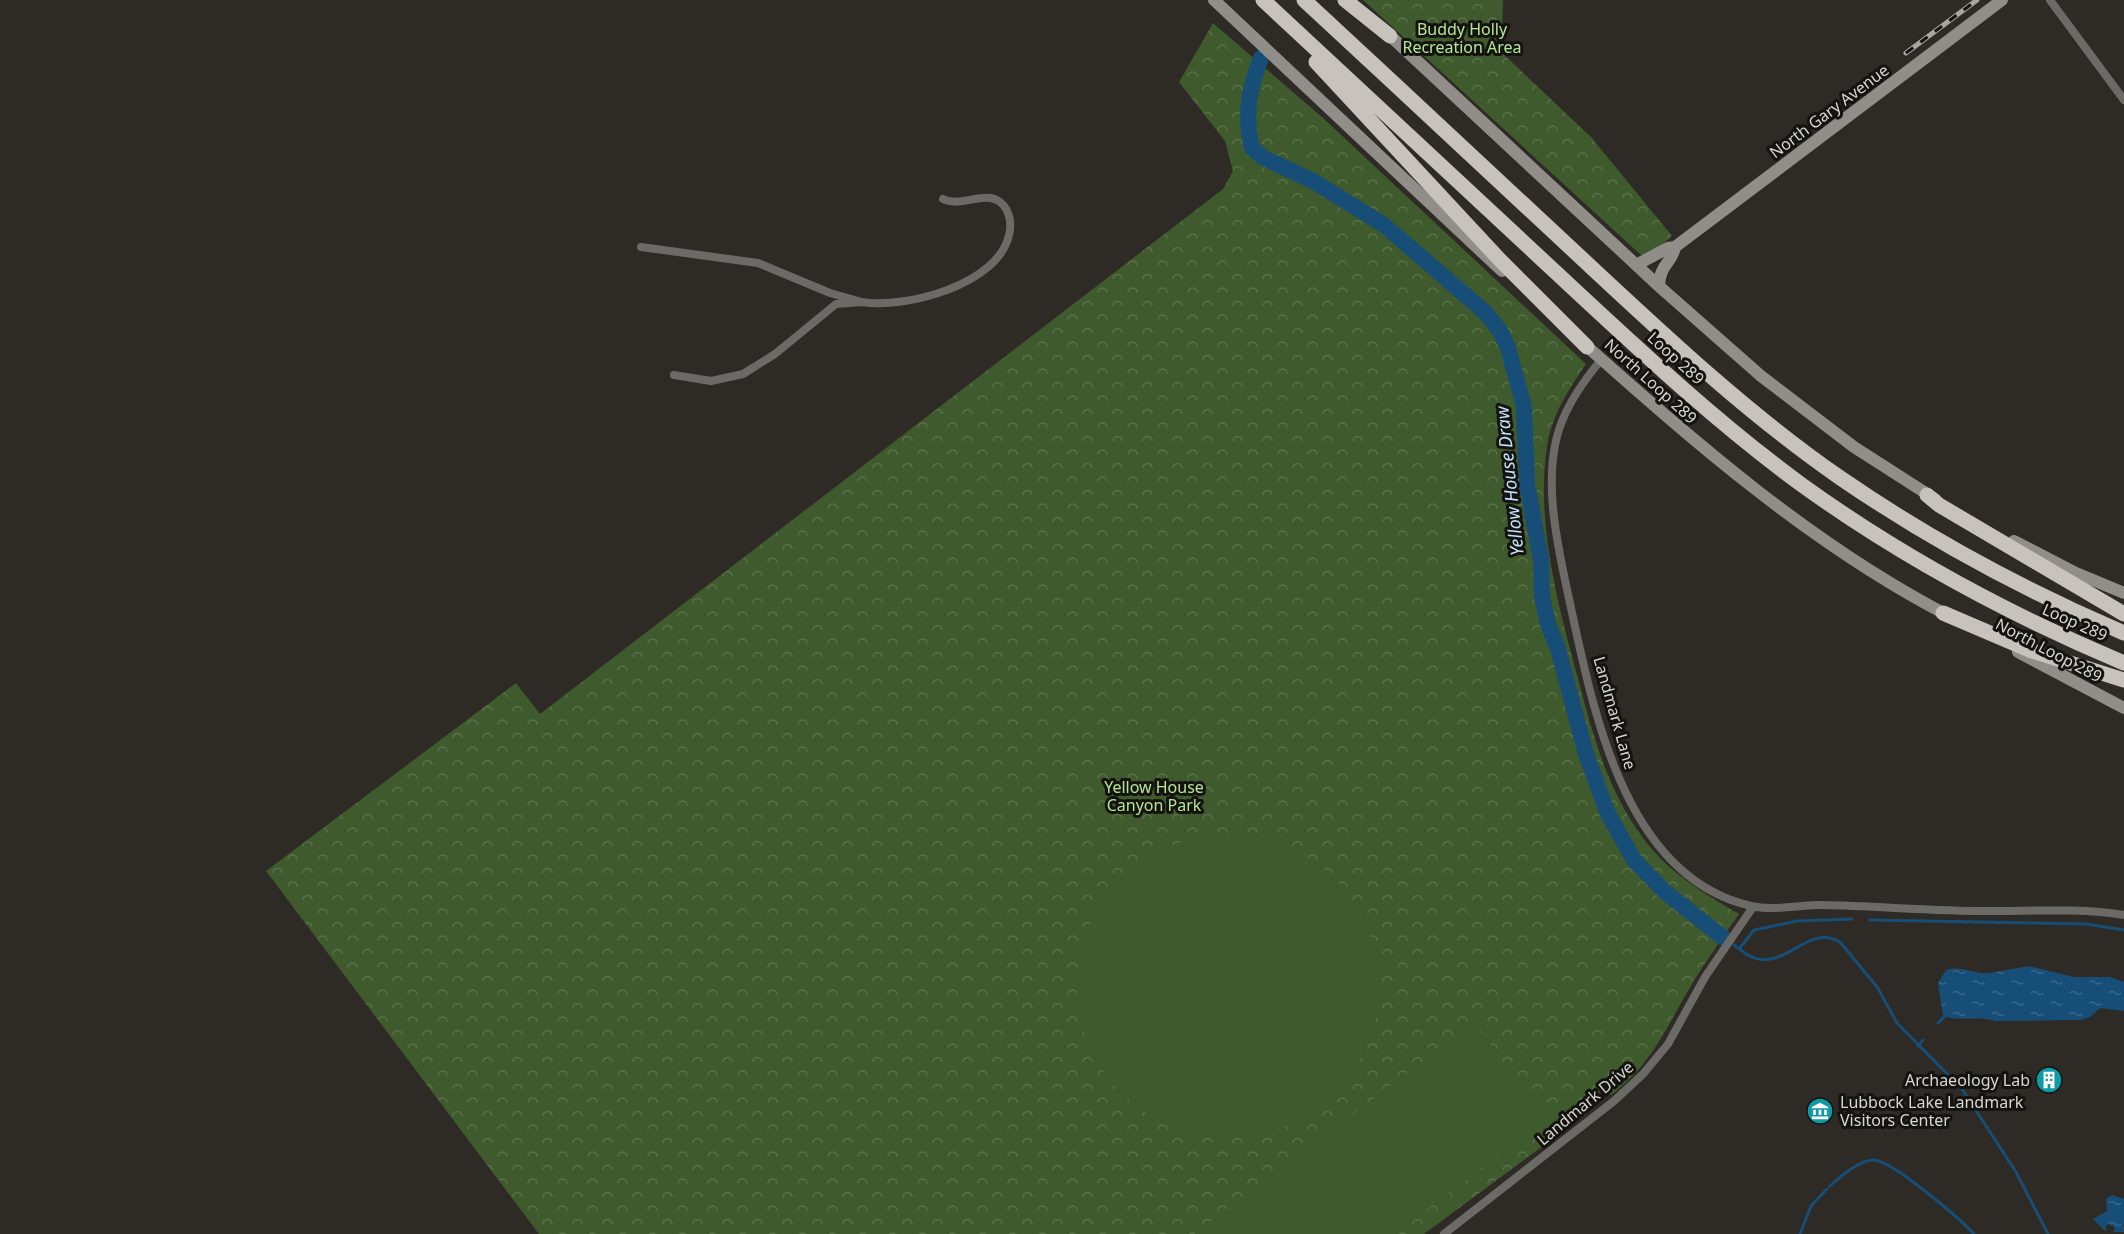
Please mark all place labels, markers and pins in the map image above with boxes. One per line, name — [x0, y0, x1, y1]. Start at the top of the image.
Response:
building icon: Archaeology Lab — [2034, 1065, 2064, 1095]
place label: Archaeology Lab — [1905, 1069, 2030, 1091]
place label: Lubbock Lake Landmark Visitors Center — [1840, 1091, 2024, 1131]
museum icon: Lubbock Lake Landmark Visitors Center — [1805, 1096, 1835, 1126]

